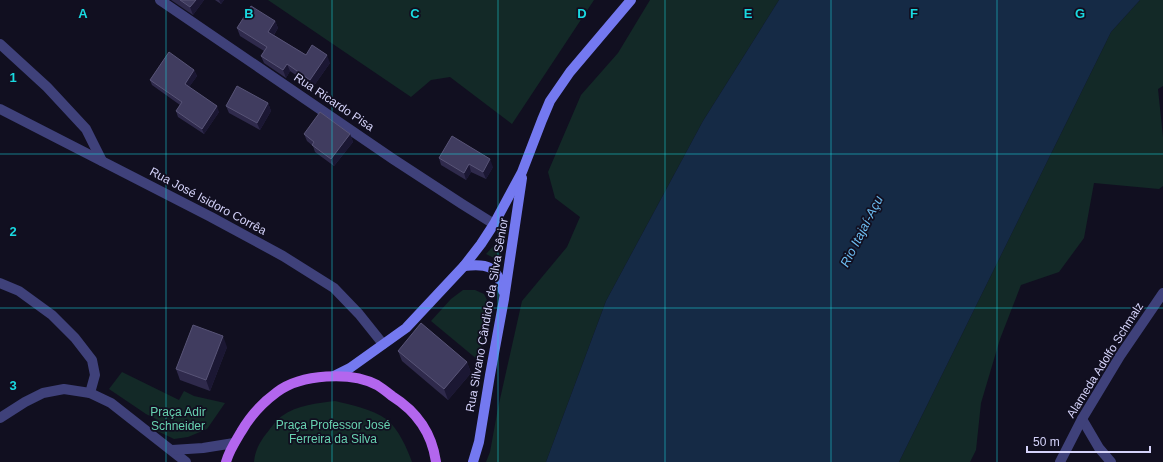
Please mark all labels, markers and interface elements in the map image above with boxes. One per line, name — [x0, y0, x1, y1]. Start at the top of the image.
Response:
text: A — [78, 6, 88, 21]
text: B — [244, 6, 254, 21]
text: C — [410, 6, 420, 21]
text: D — [577, 6, 587, 21]
text: E — [744, 6, 753, 21]
text: F — [910, 6, 918, 21]
text: G — [1075, 6, 1085, 21]
text: 1 — [9, 70, 17, 85]
street label: Rua Ricardo Pisa — [291, 70, 377, 134]
street label: Rua José Isidoro Corrêa — [147, 164, 269, 238]
water label: Rio Itajaí-Açu — [837, 193, 886, 269]
street label: Rua Silvano Cândido da Silva Sênior — [463, 217, 511, 413]
text: 2 — [9, 224, 17, 239]
street label: Alameda Adolfo Schmalz — [1064, 300, 1146, 420]
text: 3 — [9, 378, 17, 393]
park label: Praça Adir Schneider — [150, 405, 206, 433]
park label: Praça Professor José Ferreira da Silva — [276, 418, 391, 446]
scale bar — [1027, 428, 1150, 454]
text: 50 m — [1033, 435, 1060, 449]

